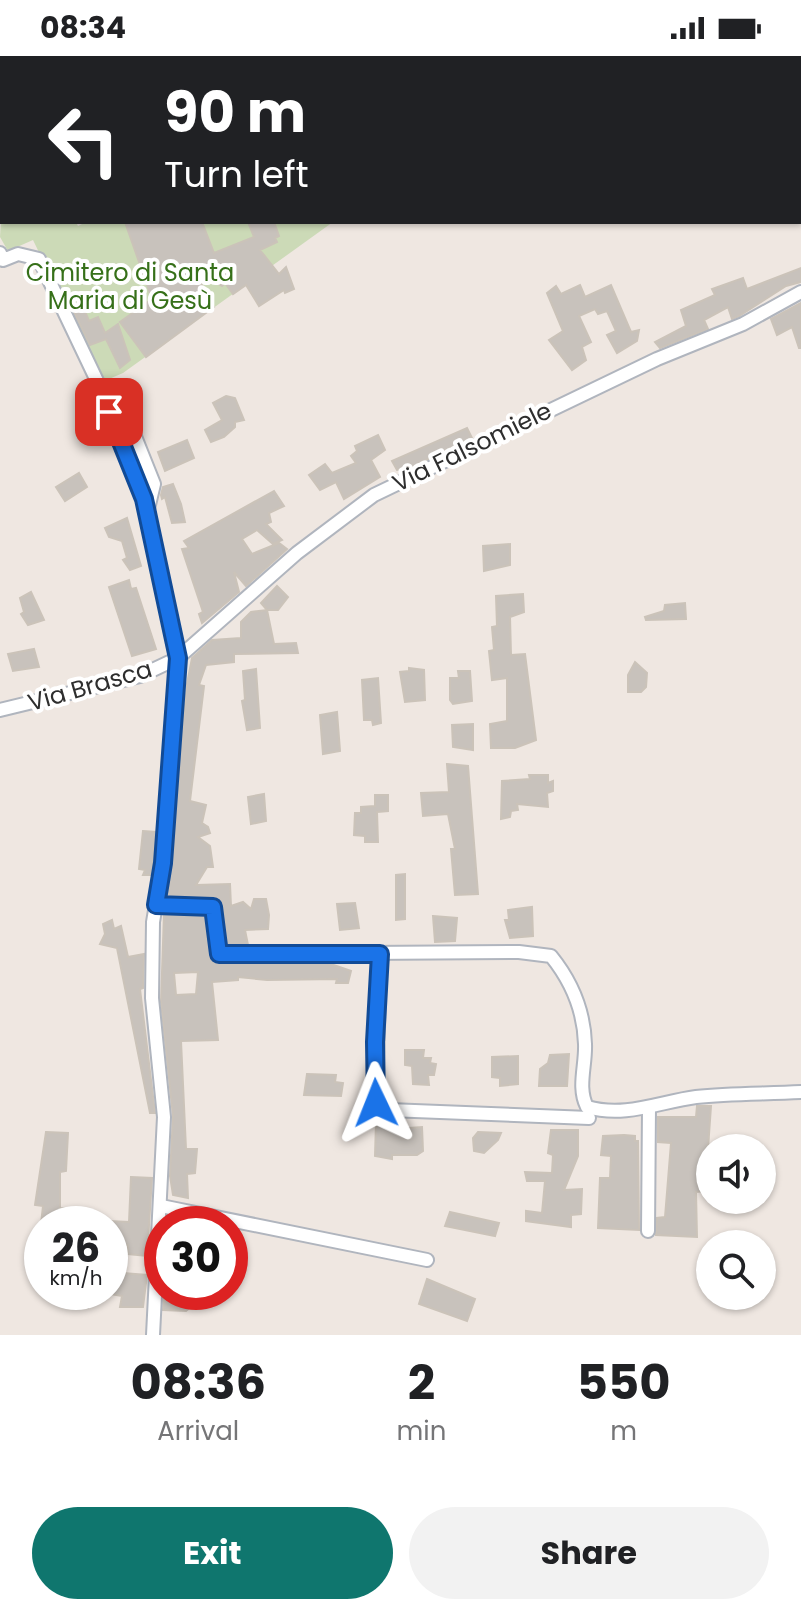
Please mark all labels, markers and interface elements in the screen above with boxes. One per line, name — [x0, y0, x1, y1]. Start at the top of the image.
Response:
text: 08:34 — [40, 6, 126, 49]
text: 90 m — [164, 73, 306, 152]
icon: left — [32, 88, 136, 192]
text: Turn left — [164, 149, 309, 200]
park label: Cimitero di Santa Maria di Gesù — [26, 256, 234, 317]
pin — [75, 378, 143, 446]
icon: arrive — [87, 390, 131, 434]
street label: Via Falsomiele — [387, 394, 557, 499]
street label: Via Brasca — [24, 652, 156, 719]
position arrow — [334, 1061, 418, 1145]
map controls — [696, 1134, 776, 1310]
button: sound — [696, 1134, 776, 1214]
speed limit sign: 30 — [144, 1206, 248, 1310]
text: 26 — [52, 1220, 100, 1276]
button: search — [696, 1230, 776, 1310]
text: km/h — [49, 1264, 103, 1292]
text: 08:36 — [130, 1349, 266, 1416]
text: 2 — [408, 1349, 435, 1416]
text: 550 — [577, 1349, 671, 1416]
text: Arrival — [157, 1413, 239, 1449]
text: min — [397, 1413, 446, 1449]
text: m — [610, 1413, 637, 1449]
button: Exit — [32, 1507, 393, 1599]
button: Share — [409, 1507, 769, 1599]

